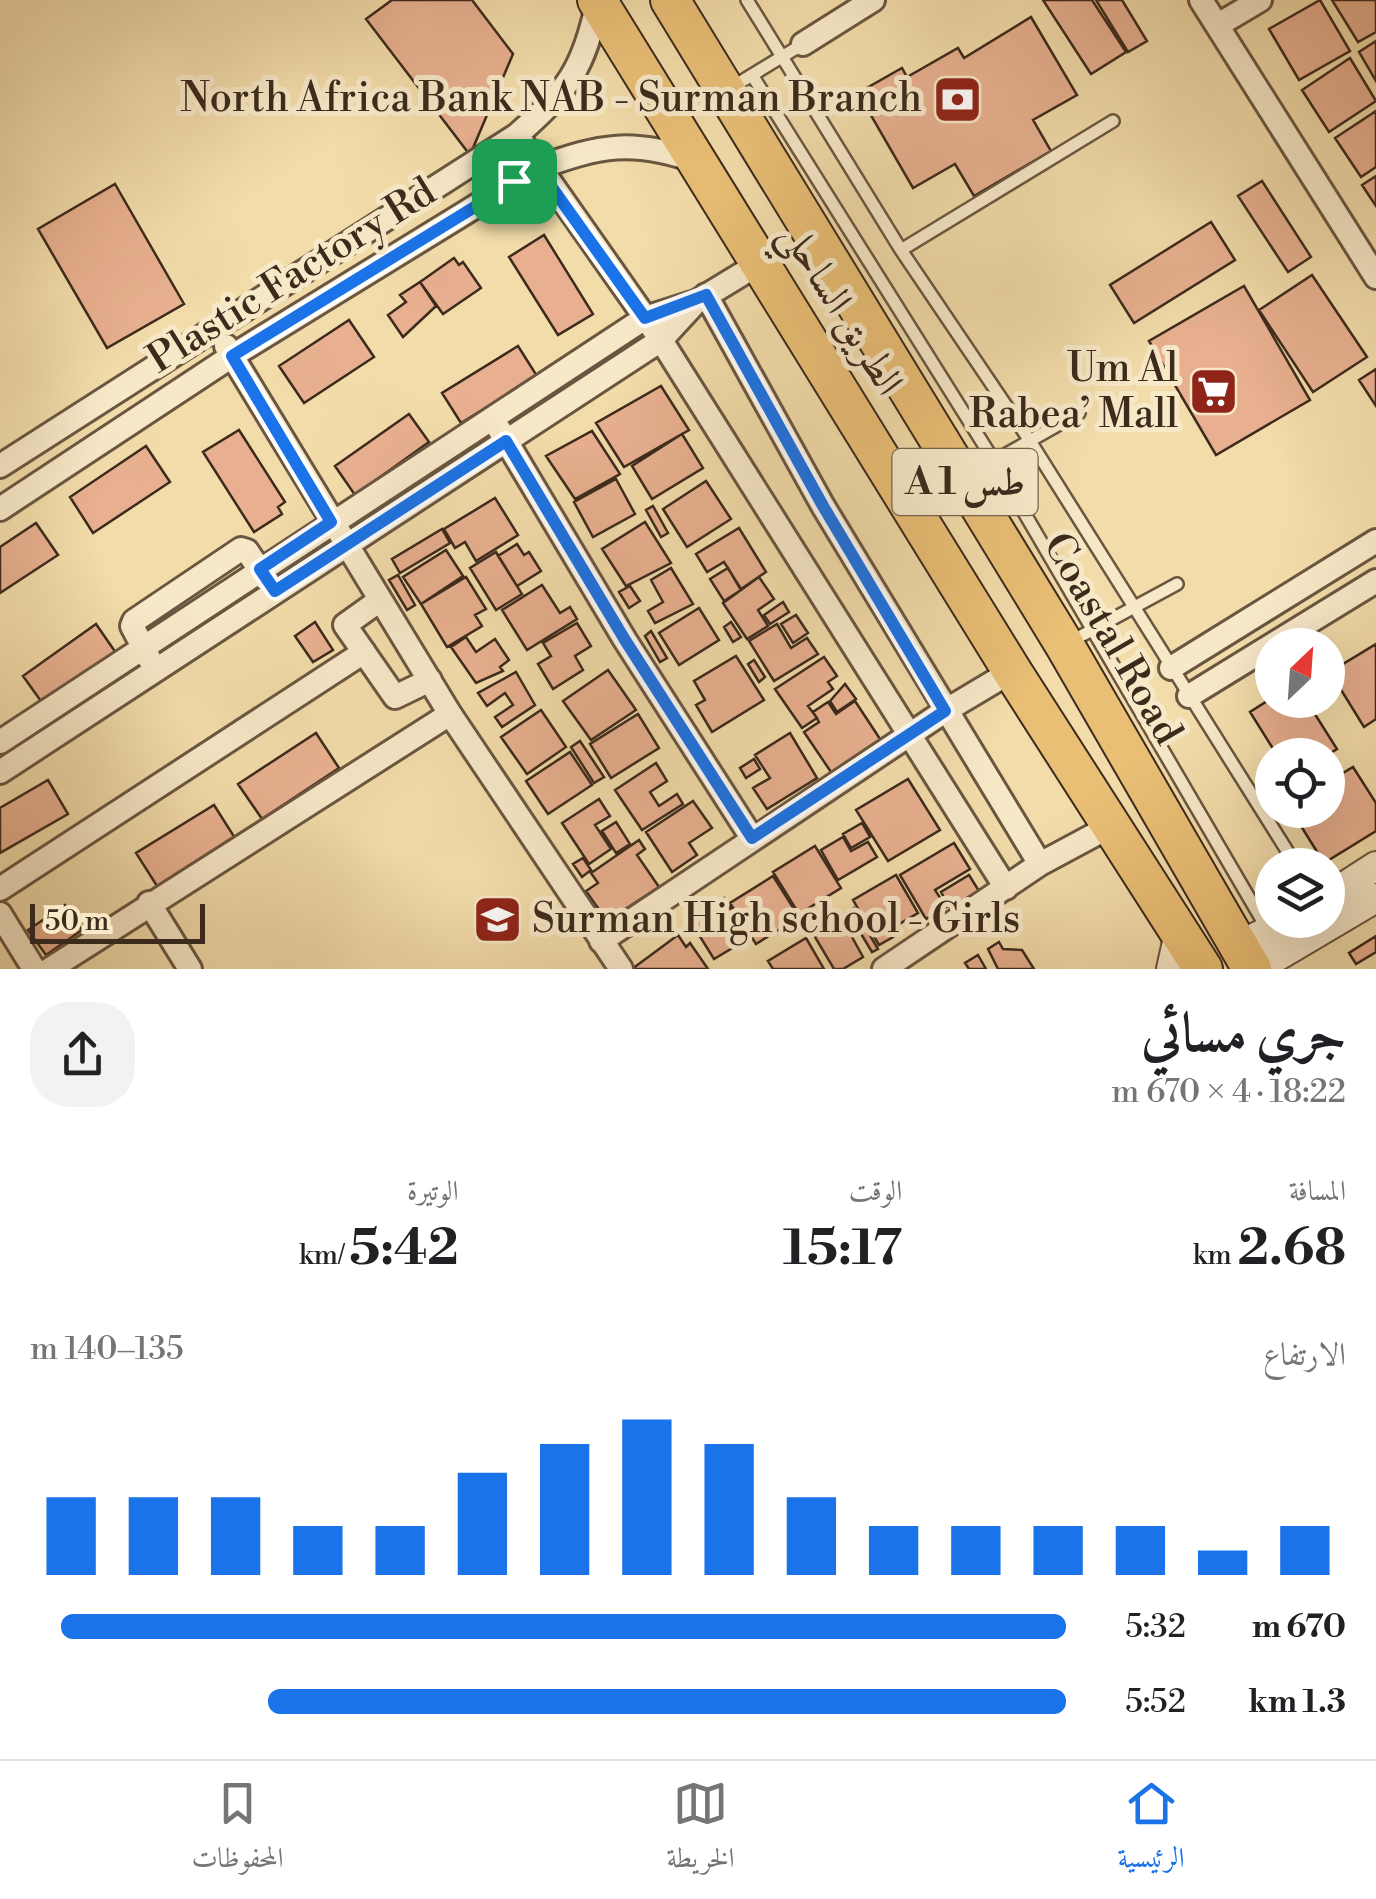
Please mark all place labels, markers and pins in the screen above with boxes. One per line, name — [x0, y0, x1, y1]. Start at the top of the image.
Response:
bank icon: North Africa Bank NAB - Surman Branch — [931, 73, 983, 125]
place label: North Africa Bank NAB - Surman Branch — [180, 74, 922, 124]
pin — [472, 139, 557, 224]
place label: Um Al Rabea’ Mall — [969, 344, 1178, 440]
supermarket icon: Um Al Rabea’ Mall — [1187, 366, 1239, 418]
school or university icon: Surman High school - Girls — [471, 894, 523, 946]
place label: Surman High school - Girls — [532, 895, 1020, 946]

